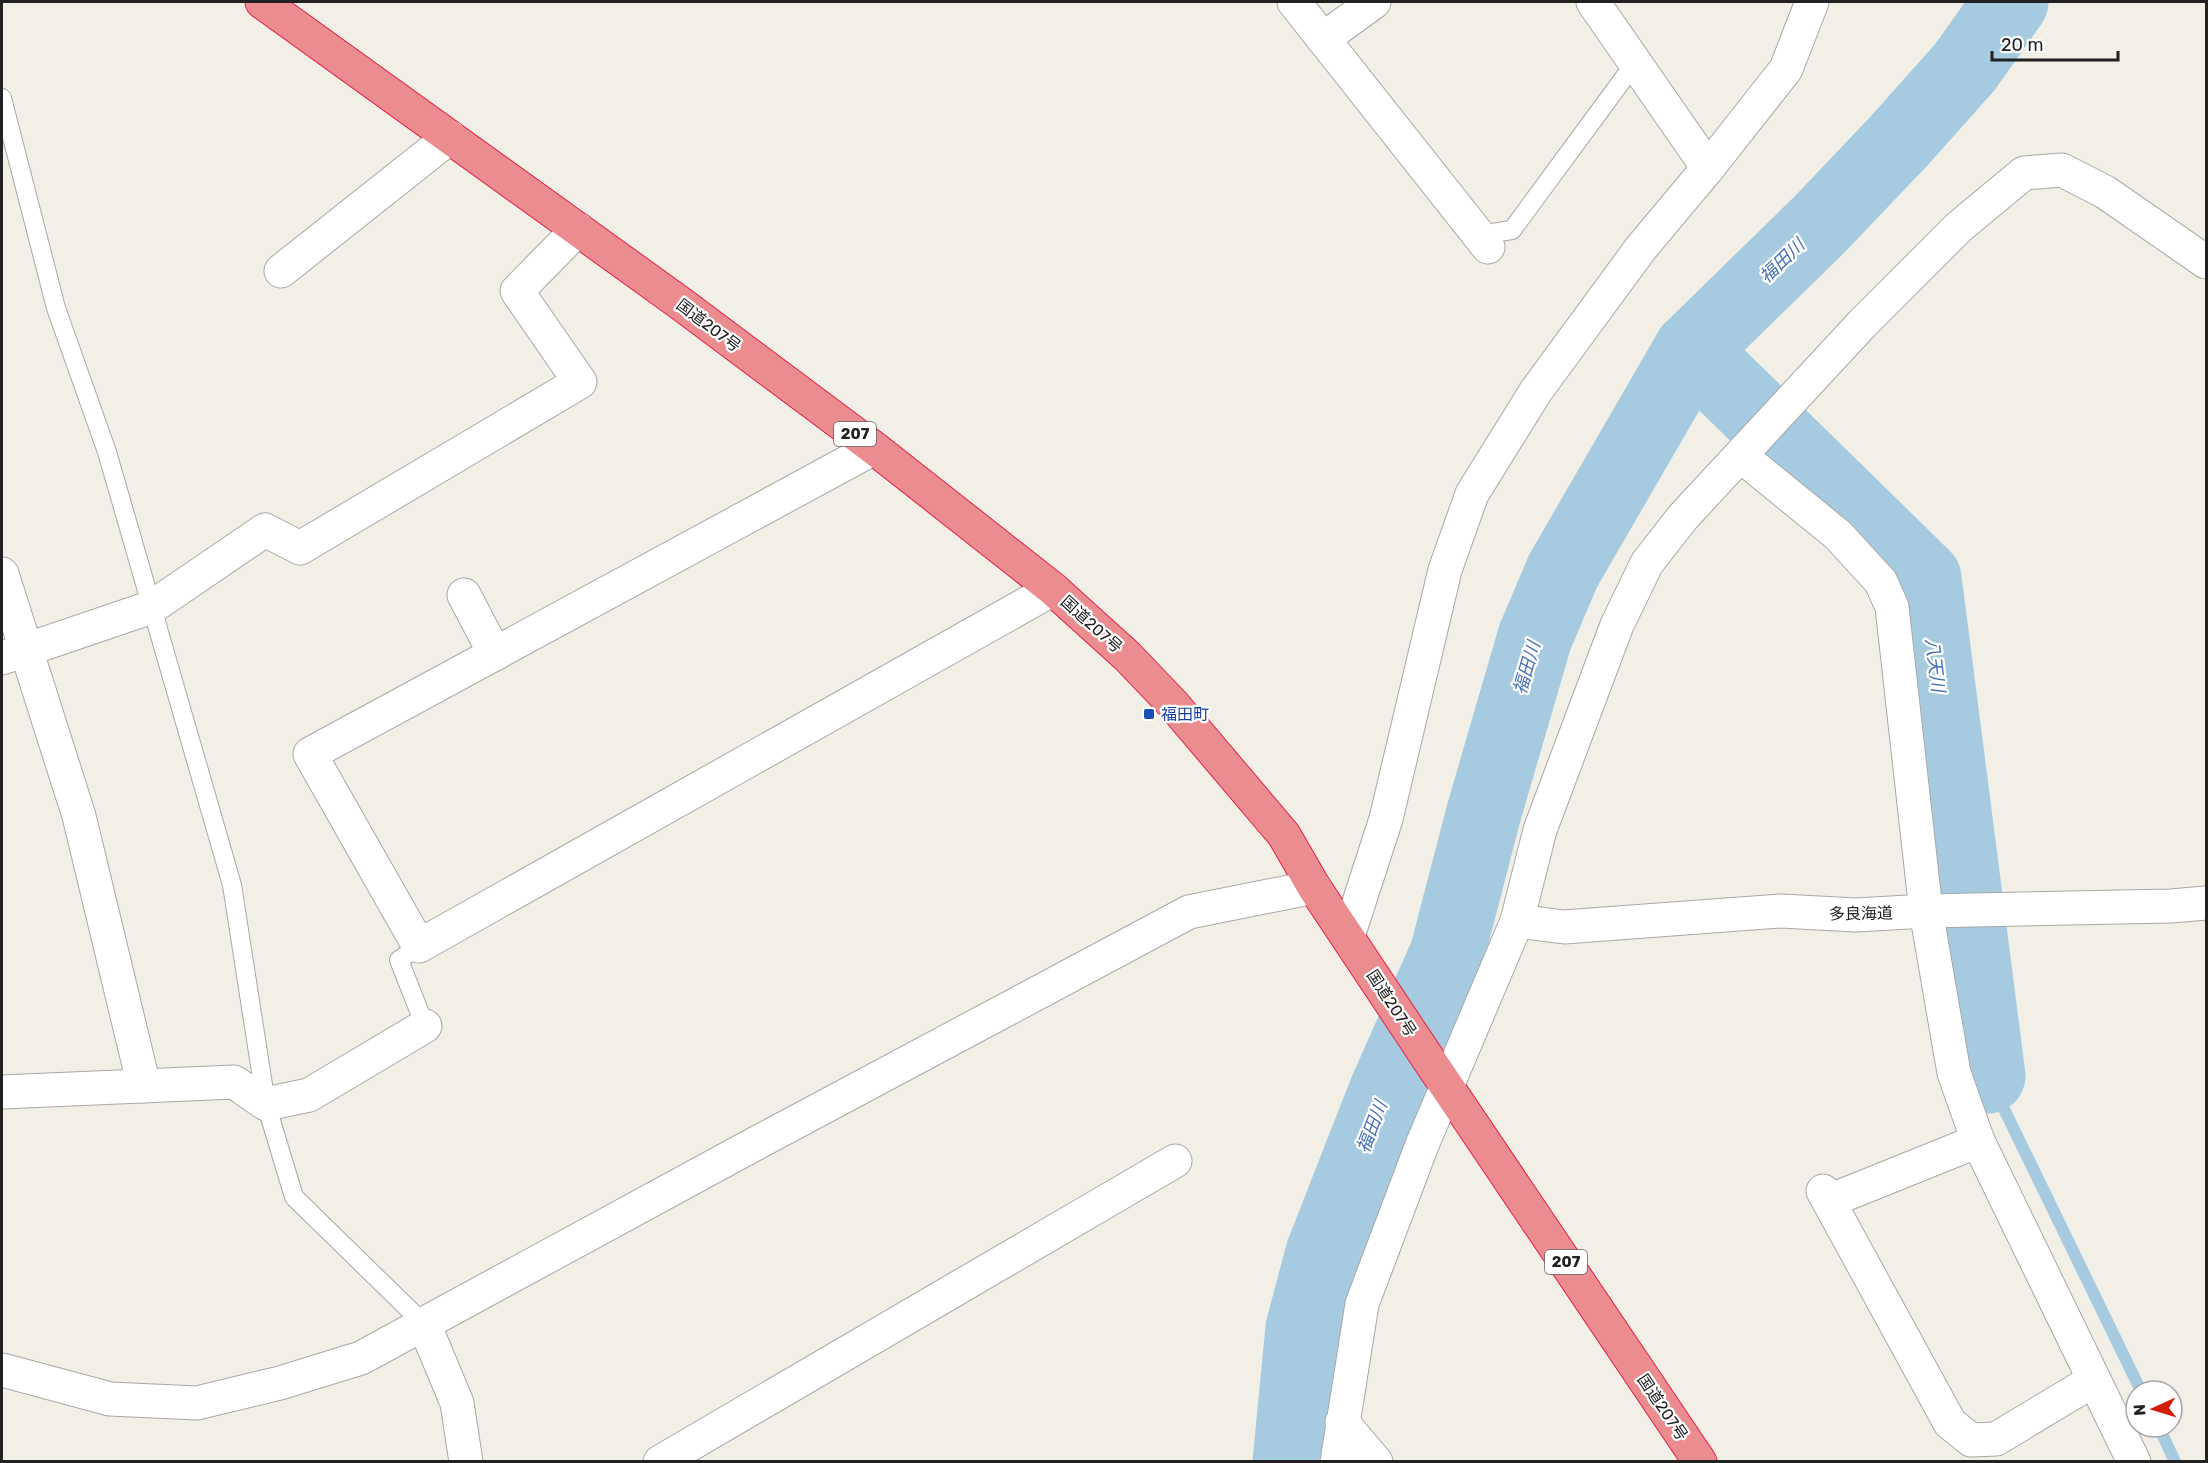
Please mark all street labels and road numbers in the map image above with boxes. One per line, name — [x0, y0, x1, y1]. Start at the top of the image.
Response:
street label: 国道207号 — [673, 295, 745, 356]
road number: 207 — [834, 422, 876, 446]
street label: 国道207号 — [1057, 592, 1126, 657]
street label: 多良海道 — [1829, 903, 1893, 924]
street label: 国道207号 — [1363, 966, 1420, 1040]
road number: 207 — [1545, 1250, 1587, 1274]
street label: 国道207号 — [1634, 1371, 1692, 1444]

